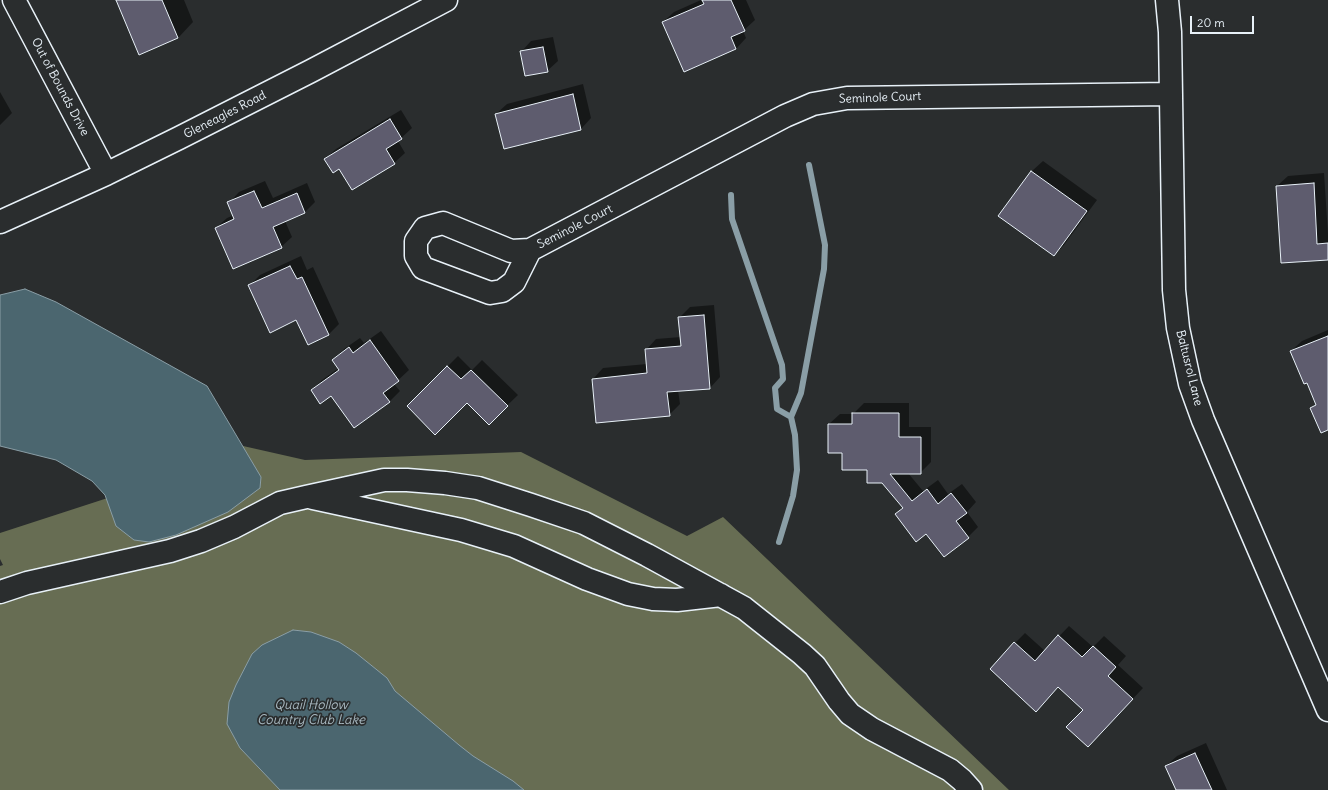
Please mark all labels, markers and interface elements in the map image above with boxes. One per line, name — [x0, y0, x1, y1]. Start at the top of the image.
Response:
scale bar — [1192, 8, 1256, 34]
text: 20 m — [1197, 15, 1225, 30]
street label: Out of Bounds Drive — [28, 36, 92, 138]
street label: Gleneagles Road — [181, 88, 269, 142]
street label: Seminole Court — [839, 89, 921, 107]
street label: Seminole Court — [535, 202, 615, 252]
street label: Baltusrol Lane — [1173, 329, 1205, 407]
water label: Quail Hollow Country Club Lake — [257, 697, 365, 728]

